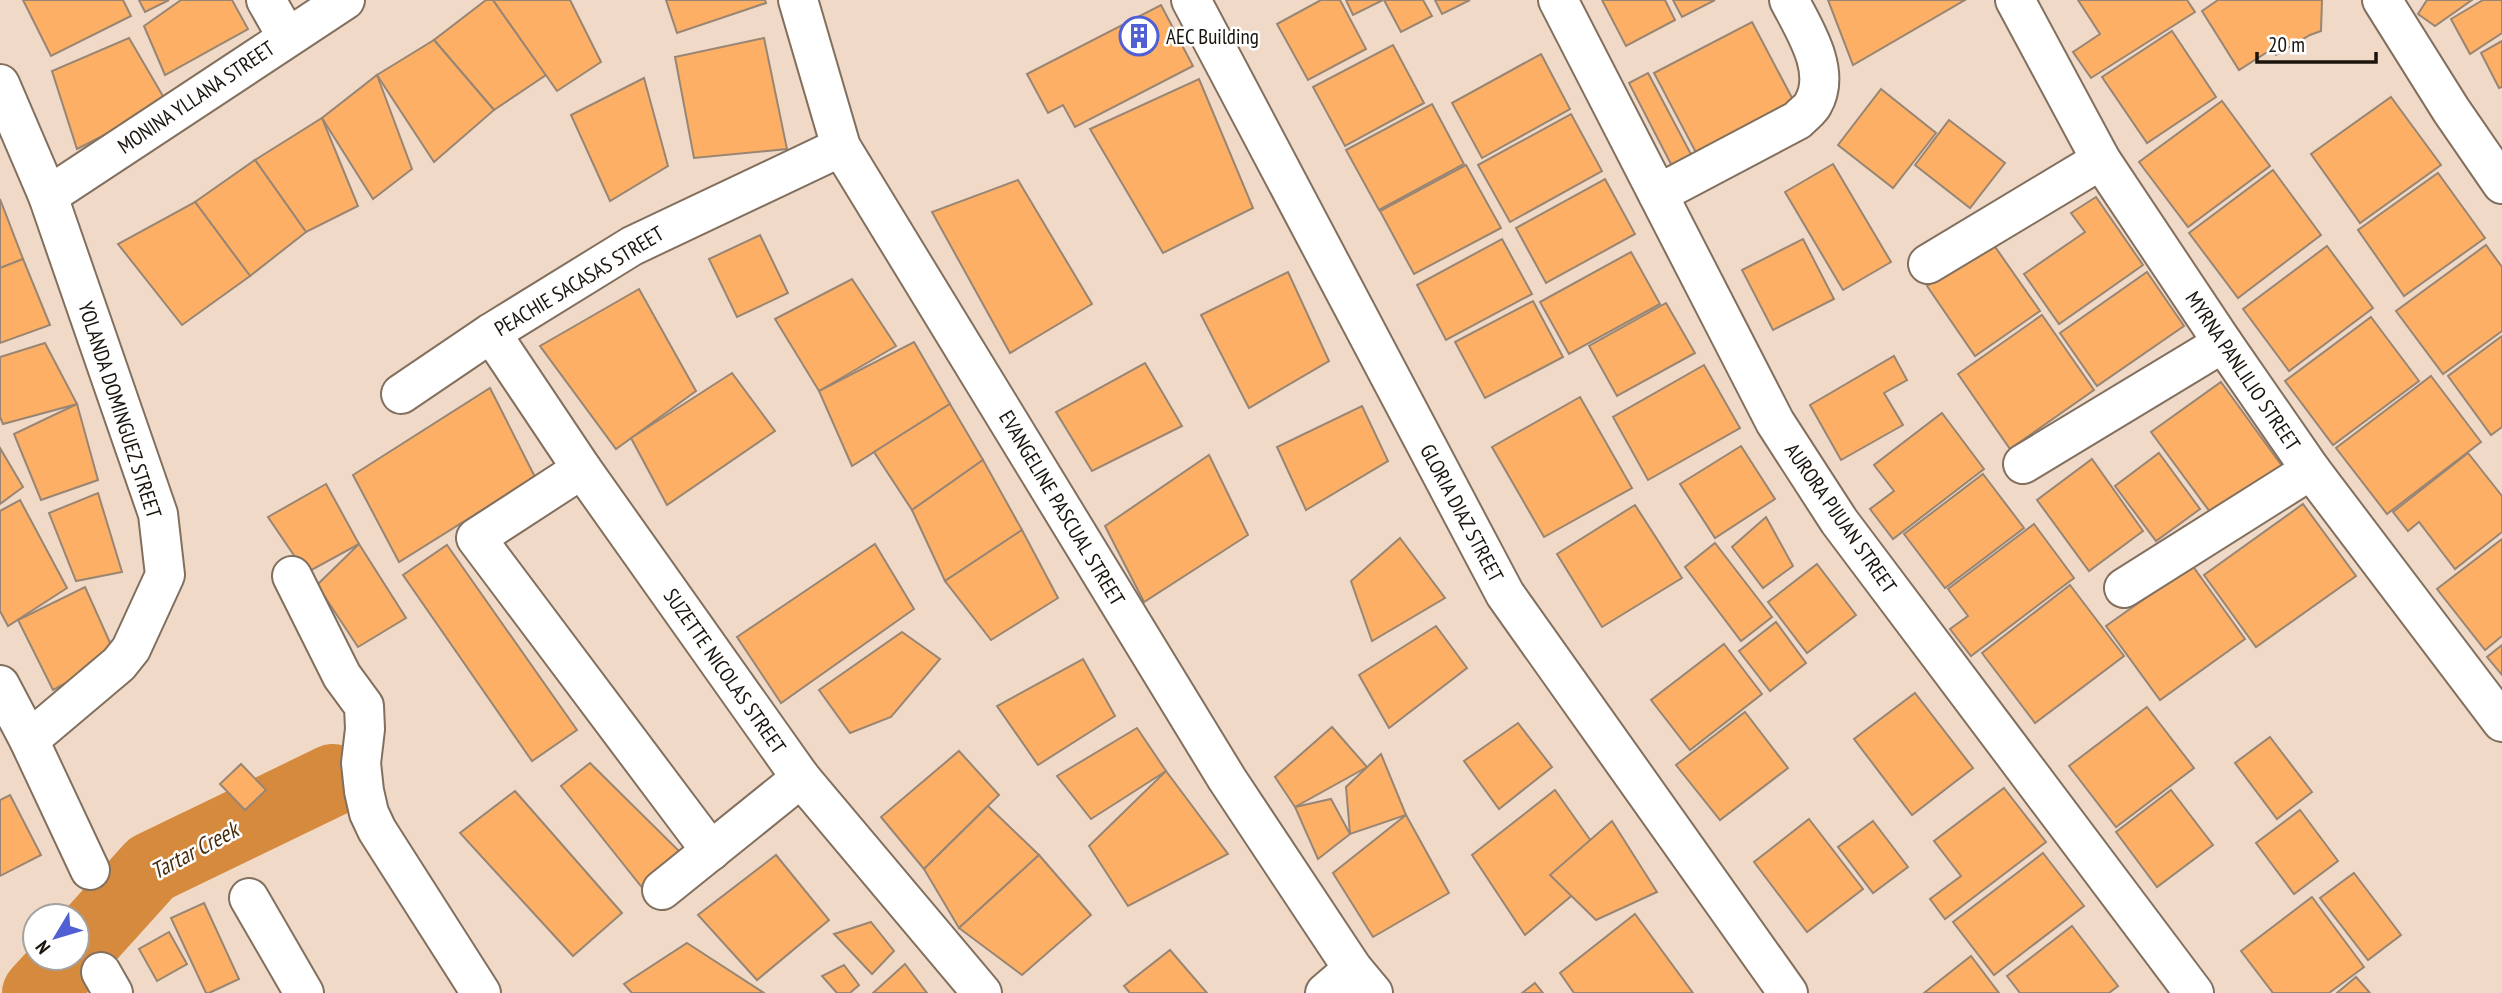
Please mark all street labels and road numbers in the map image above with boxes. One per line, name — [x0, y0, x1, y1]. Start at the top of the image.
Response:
street label: MONINA YLLANA STREET — [112, 34, 280, 159]
street label: PEACHIE SACASAS STREET — [489, 219, 669, 342]
street label: MYRNA PANLILIO STREET — [2180, 286, 2307, 456]
street label: YOLANDA DOMINGUEZ STREET — [72, 298, 168, 522]
street label: EVANGELINE PASCUAL STREET — [993, 406, 1131, 611]
street label: AURORA PIJUAN STREET — [1779, 438, 1903, 599]
street label: GLORIA DIAZ STREET — [1414, 439, 1510, 587]
street label: SUZETTE NICOLAS STREET — [658, 583, 793, 759]

